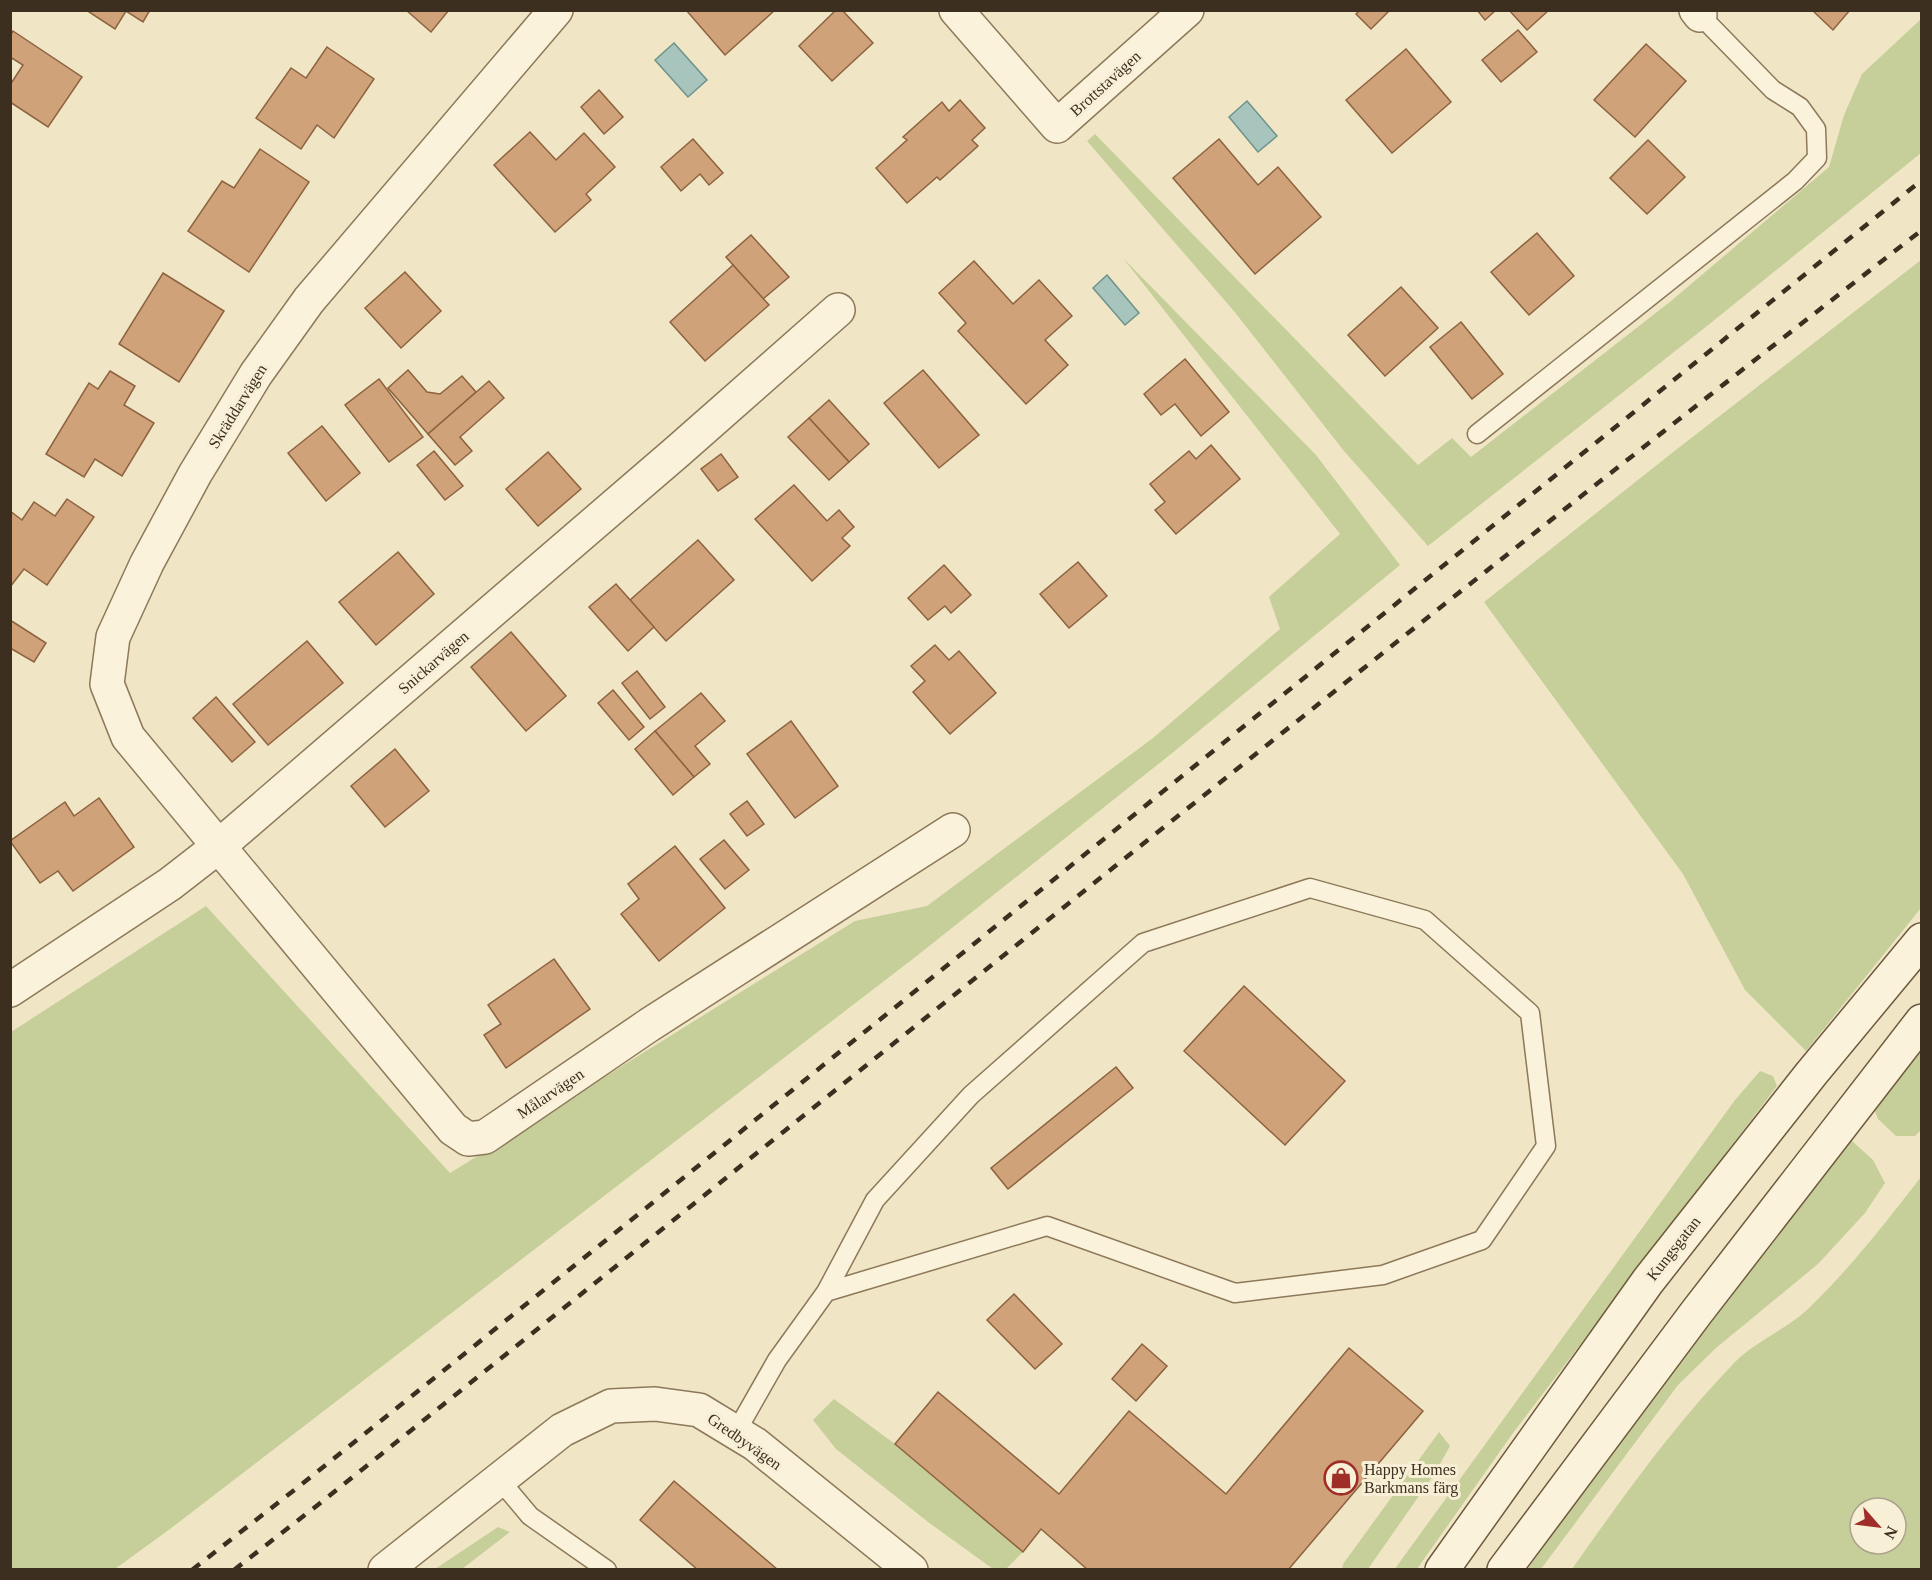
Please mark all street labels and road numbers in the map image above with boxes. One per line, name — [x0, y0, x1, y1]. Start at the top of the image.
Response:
street label: Brottstavägen — [1067, 47, 1145, 120]
street label: Skräddarvägen — [205, 361, 271, 452]
street label: Snickarvägen — [395, 627, 472, 698]
street label: Målarvägen — [514, 1065, 587, 1123]
street label: Kungsgatan — [1643, 1213, 1704, 1284]
street label: Gredbyvägen — [704, 1410, 785, 1474]

